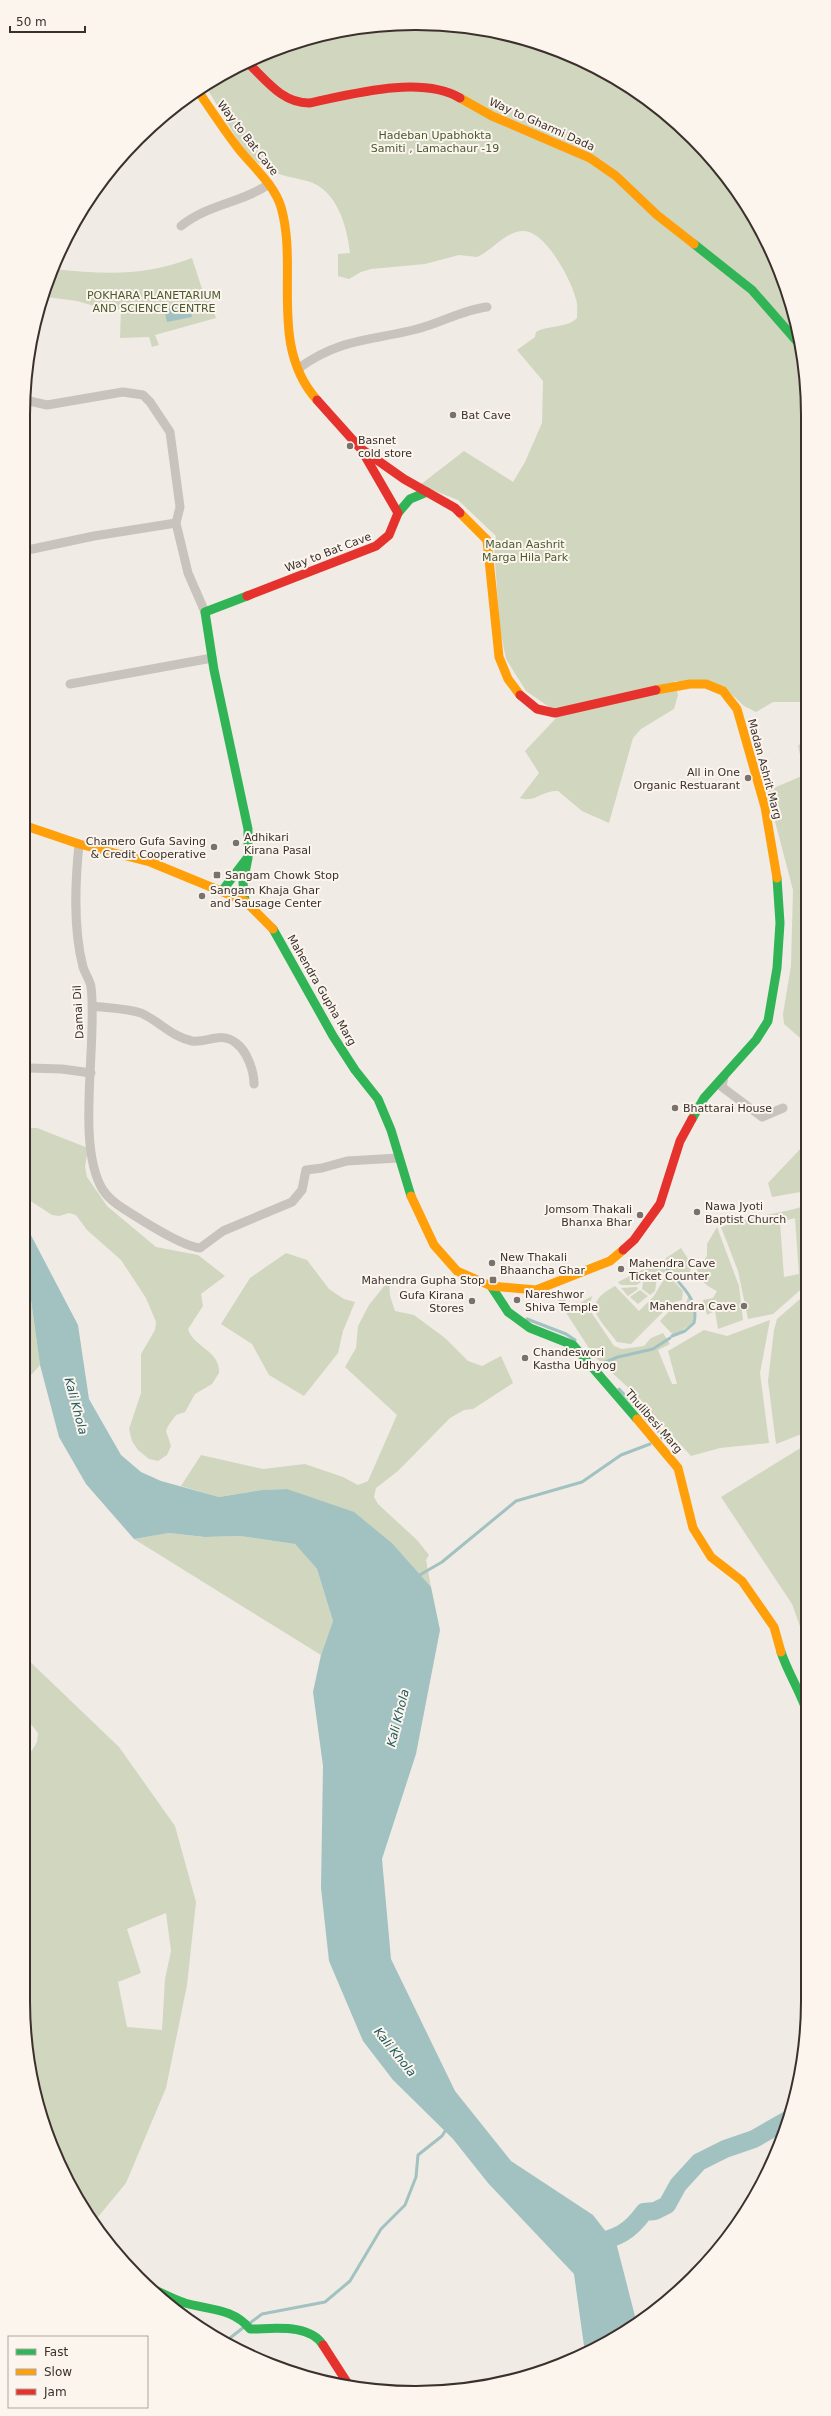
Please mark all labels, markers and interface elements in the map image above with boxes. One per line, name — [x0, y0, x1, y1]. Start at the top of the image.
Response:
scale bar — [10, 8, 85, 34]
text: 50 m — [16, 15, 47, 29]
street label: Way to Gharmi Dada — [487, 95, 597, 154]
street label: Way to Bat Cave — [214, 98, 281, 178]
park label: Hadeban Upabhokta Samiti , Lamachaur -19 — [371, 129, 499, 155]
park label: POKHARA PLANETARIUM AND SCIENCE CENTRE — [87, 289, 221, 315]
place label: Bat Cave — [461, 409, 511, 422]
marker: Bat Cave — [448, 410, 458, 420]
place label: Basnet cold store — [358, 434, 412, 460]
marker: Basnet cold store — [345, 441, 355, 451]
street label: Way to Bat Cave — [283, 530, 373, 575]
park label: Madan Aashrit Marga Hila Park — [482, 538, 569, 564]
street label: Madan Ashrit Marg — [745, 717, 784, 821]
place label: All in One Organic Restuarant — [633, 766, 741, 792]
marker: All in One Organic Restuarant — [743, 773, 753, 783]
place label: Adhikari Kirana Pasal — [244, 831, 311, 857]
place label: Chamero Gufa Saving & Credit Cooperative — [86, 835, 206, 861]
marker: Adhikari Kirana Pasal — [231, 838, 241, 848]
marker: Chamero Gufa Saving & Credit Cooperative — [209, 842, 219, 852]
place label: Sangam Chowk Stop — [225, 869, 339, 882]
marker: Sangam Chowk Stop — [212, 870, 222, 880]
place label: Sangam Khaja Ghar and Sausage Center — [210, 884, 322, 910]
marker: Sangam Khaja Ghar and Sausage Center — [197, 891, 207, 901]
street label: Mahendra Gupha Marg — [284, 932, 359, 1048]
street label: Damai Dil — [71, 985, 86, 1039]
place label: Bhattarai House — [683, 1102, 772, 1115]
marker: Bhattarai House — [670, 1103, 680, 1113]
place label: Nawa Jyoti Baptist Church — [705, 1200, 786, 1226]
place label: Jomsom Thakali Bhanxa Bhar — [544, 1203, 632, 1229]
marker: Nawa Jyoti Baptist Church — [692, 1207, 702, 1217]
marker: Jomsom Thakali Bhanxa Bhar — [635, 1210, 645, 1220]
place label: New Thakali Bhaancha Ghar — [500, 1251, 585, 1277]
place label: Mahendra Cave Ticket Counter — [628, 1257, 716, 1283]
marker: New Thakali Bhaancha Ghar — [487, 1258, 497, 1268]
marker: Mahendra Cave Ticket Counter — [616, 1264, 626, 1274]
place label: Mahendra Gupha Stop — [362, 1274, 485, 1287]
marker: Mahendra Gupha Stop — [488, 1275, 498, 1285]
place label: Nareshwor Shiva Temple — [525, 1288, 598, 1314]
place label: Gufa Kirana Stores — [399, 1289, 464, 1315]
marker: Nareshwor Shiva Temple — [512, 1295, 522, 1305]
marker: Gufa Kirana Stores — [467, 1296, 477, 1306]
place label: Mahendra Cave — [650, 1300, 736, 1313]
marker: Mahendra Cave — [739, 1301, 749, 1311]
place label: Chandeswori Kastha Udhyog — [533, 1346, 616, 1372]
marker: Chandeswori Kastha Udhyog — [520, 1353, 530, 1363]
water label: Kali Khola — [62, 1376, 90, 1436]
street label: Thulibesi Marg — [622, 1386, 685, 1456]
water label: Kali Khola — [384, 1688, 412, 1748]
water label: Kali Khola — [371, 2025, 419, 2079]
legend — [8, 2336, 148, 2408]
text: Fast — [44, 2345, 68, 2359]
text: Slow — [44, 2365, 72, 2379]
text: Jam — [43, 2385, 67, 2399]

